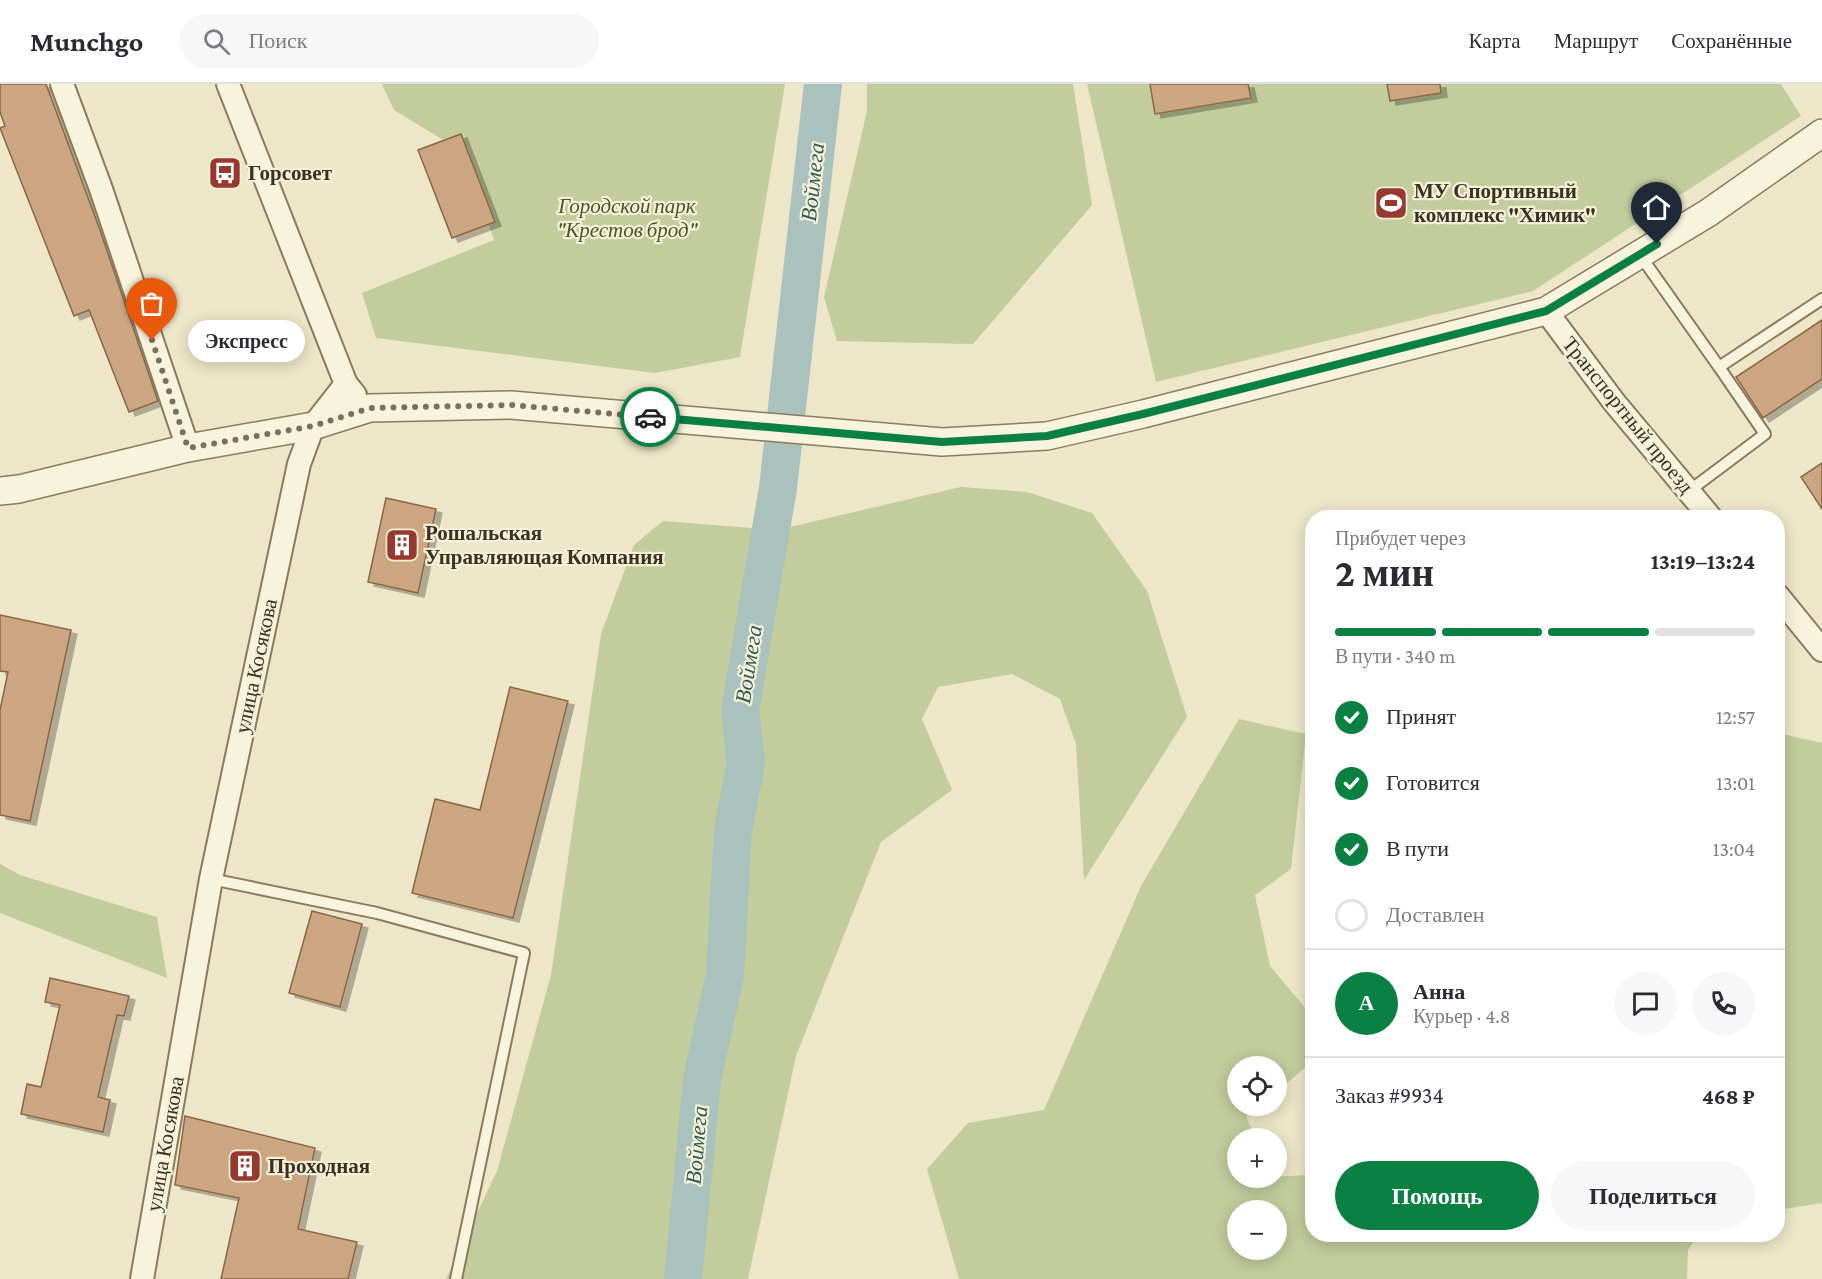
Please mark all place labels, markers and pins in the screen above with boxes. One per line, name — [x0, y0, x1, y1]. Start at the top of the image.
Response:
bus stop icon: Горсовет — [207, 155, 243, 191]
place label: Горсовет — [248, 161, 333, 185]
place label: МУ Спортивный комплекс "Химик" — [1414, 179, 1596, 227]
pin — [1631, 182, 1682, 244]
sports icon: МУ Спортивный комплекс "Химик" — [1373, 185, 1409, 221]
pin — [126, 278, 177, 340]
callout: Экспресс — [188, 319, 305, 361]
place label: Рошальская Управляющая Компания — [425, 521, 664, 569]
building icon: Рошальская Управляющая Компания — [384, 527, 420, 563]
building icon: Проходная — [227, 1148, 263, 1184]
place label: Проходная — [268, 1154, 370, 1178]

